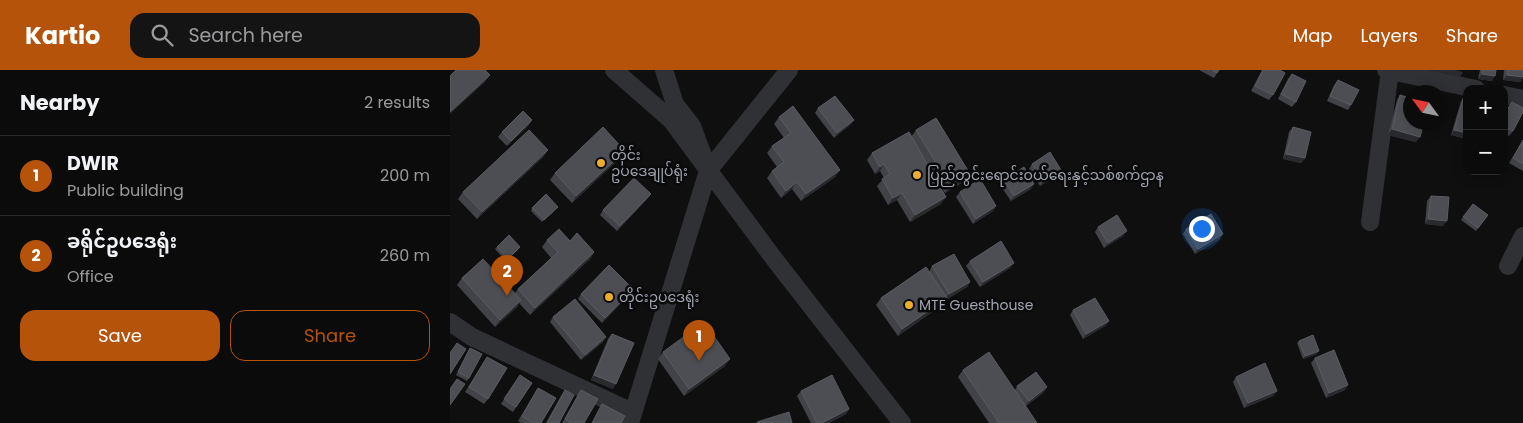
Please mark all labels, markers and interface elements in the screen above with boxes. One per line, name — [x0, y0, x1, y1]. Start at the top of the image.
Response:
search box — [130, 13, 480, 58]
text: Kartio — [25, 19, 100, 52]
icon: search — [148, 21, 176, 49]
text: Search here — [188, 22, 303, 49]
text: Map — [1293, 23, 1333, 48]
text: Layers — [1361, 23, 1418, 48]
text: Share — [1446, 23, 1498, 48]
north arrow — [1403, 85, 1448, 130]
map controls — [1463, 85, 1508, 175]
button: + — [1463, 85, 1508, 130]
text: Nearby — [20, 88, 100, 117]
text: 2 results — [364, 91, 430, 114]
button: − — [1463, 130, 1508, 175]
place label: တိုင်း ဥပဒေချုပ်ရုံး — [611, 145, 688, 183]
text: DWIR — [67, 150, 119, 177]
marker: တိုင်း ဥပဒေချုပ်ရုံး — [595, 157, 607, 169]
text: 1 — [33, 164, 39, 187]
text: 200 m — [380, 164, 430, 187]
place label: ပြည်တွင်းရောင်းဝယ်ရေးနှင့်သစ်စက်ဌာန — [927, 165, 1164, 187]
marker: ပြည်တွင်းရောင်းဝယ်ရေးနှင့်သစ်စက်ဌာန — [911, 169, 923, 181]
text: Public building — [67, 179, 184, 202]
your location — [1189, 216, 1215, 242]
text: ခရိုင်ဥပဒေရုံး — [67, 228, 177, 255]
text: 2 — [31, 244, 41, 267]
text: 260 m — [380, 244, 430, 267]
pin: 2 — [491, 255, 523, 296]
text: Office — [67, 265, 114, 288]
place label: တိုင်းဥပဒေရုံး — [619, 287, 699, 309]
marker: တိုင်းဥပဒေရုံး — [603, 291, 615, 303]
place label: MTE Guesthouse — [919, 295, 1034, 315]
marker: MTE Guesthouse — [903, 299, 915, 311]
button: Save — [20, 310, 220, 361]
button: Share — [230, 310, 430, 361]
pin: 1 — [683, 320, 715, 361]

